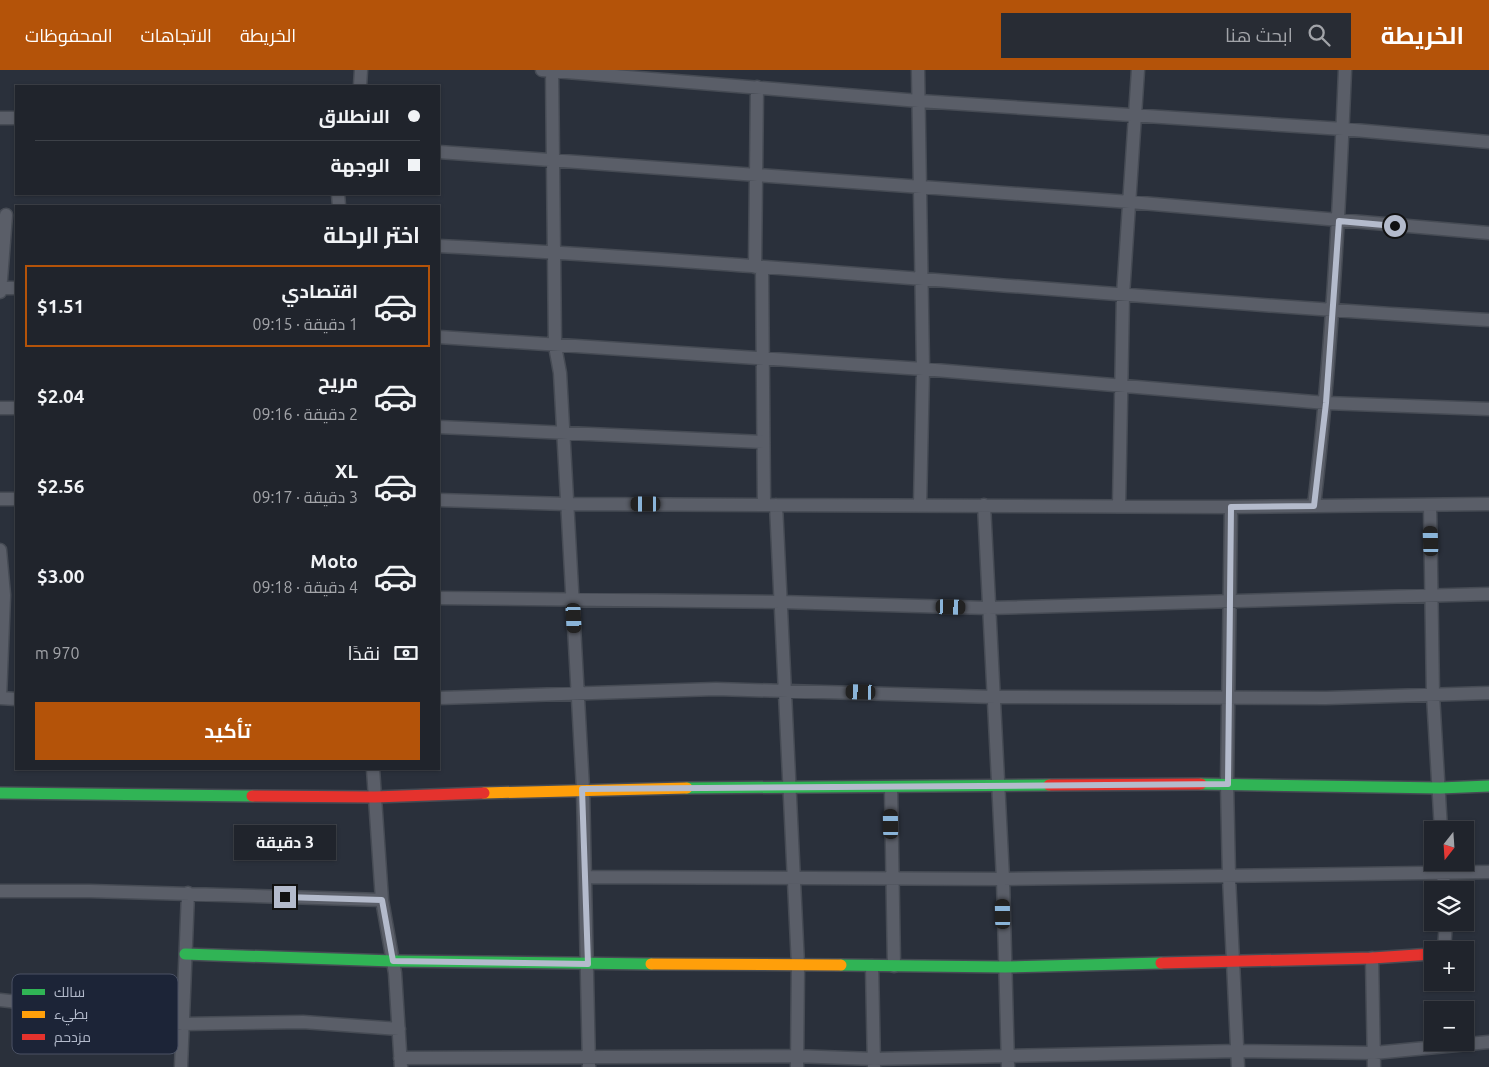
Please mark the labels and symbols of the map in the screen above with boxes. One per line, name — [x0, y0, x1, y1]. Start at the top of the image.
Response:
route start — [1384, 215, 1406, 237]
car — [631, 497, 661, 512]
car — [1422, 526, 1439, 556]
car — [935, 599, 966, 615]
car — [565, 603, 582, 633]
car — [845, 684, 876, 700]
car — [883, 809, 898, 839]
north arrow — [1424, 821, 1474, 871]
callout: 3 دقيقة — [234, 824, 336, 860]
route end — [274, 886, 296, 908]
car — [995, 899, 1010, 929]
legend — [12, 974, 178, 1054]
text: سالك — [54, 984, 85, 1000]
text: بطيء — [54, 1006, 88, 1026]
text: مزدحم — [54, 1029, 91, 1047]

